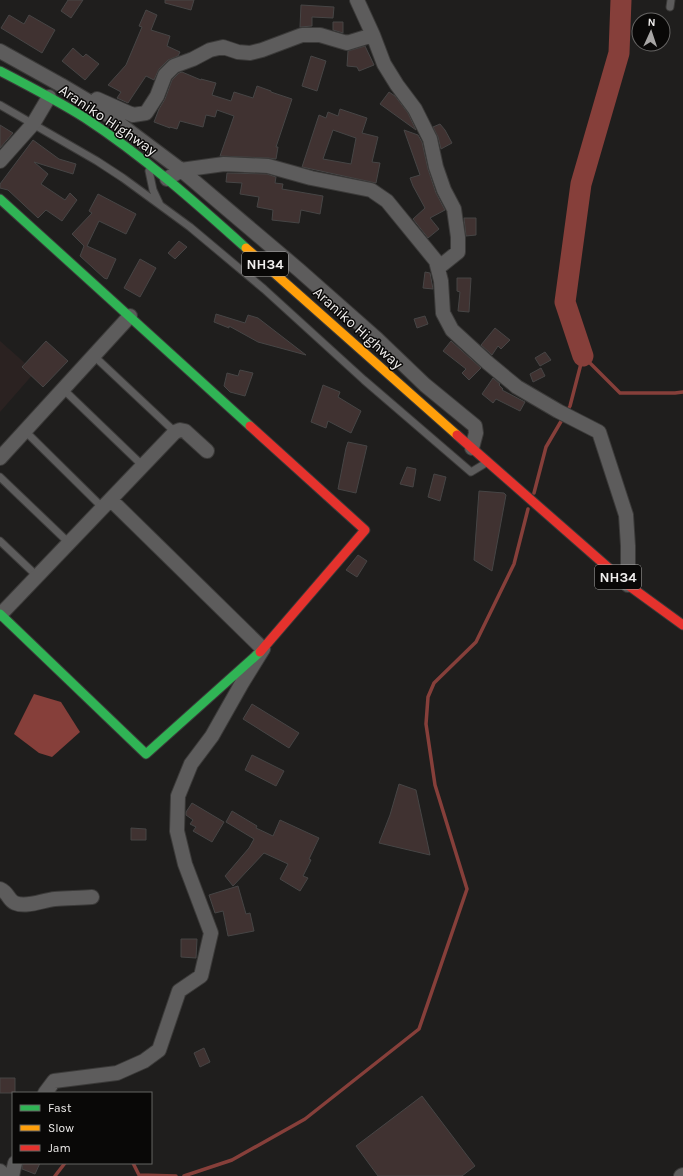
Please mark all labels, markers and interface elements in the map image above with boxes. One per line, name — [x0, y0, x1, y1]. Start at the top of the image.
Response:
north arrow — [631, 12, 671, 52]
text: N — [647, 16, 656, 29]
street label: Araniko Highway — [56, 81, 160, 159]
road number: NH34 — [242, 252, 288, 276]
street label: Araniko Highway — [310, 283, 406, 373]
road number: NH34 — [595, 565, 641, 589]
legend — [12, 1092, 152, 1164]
text: Fast — [48, 1101, 72, 1115]
text: Slow — [48, 1121, 74, 1135]
text: Jam — [48, 1141, 71, 1155]

